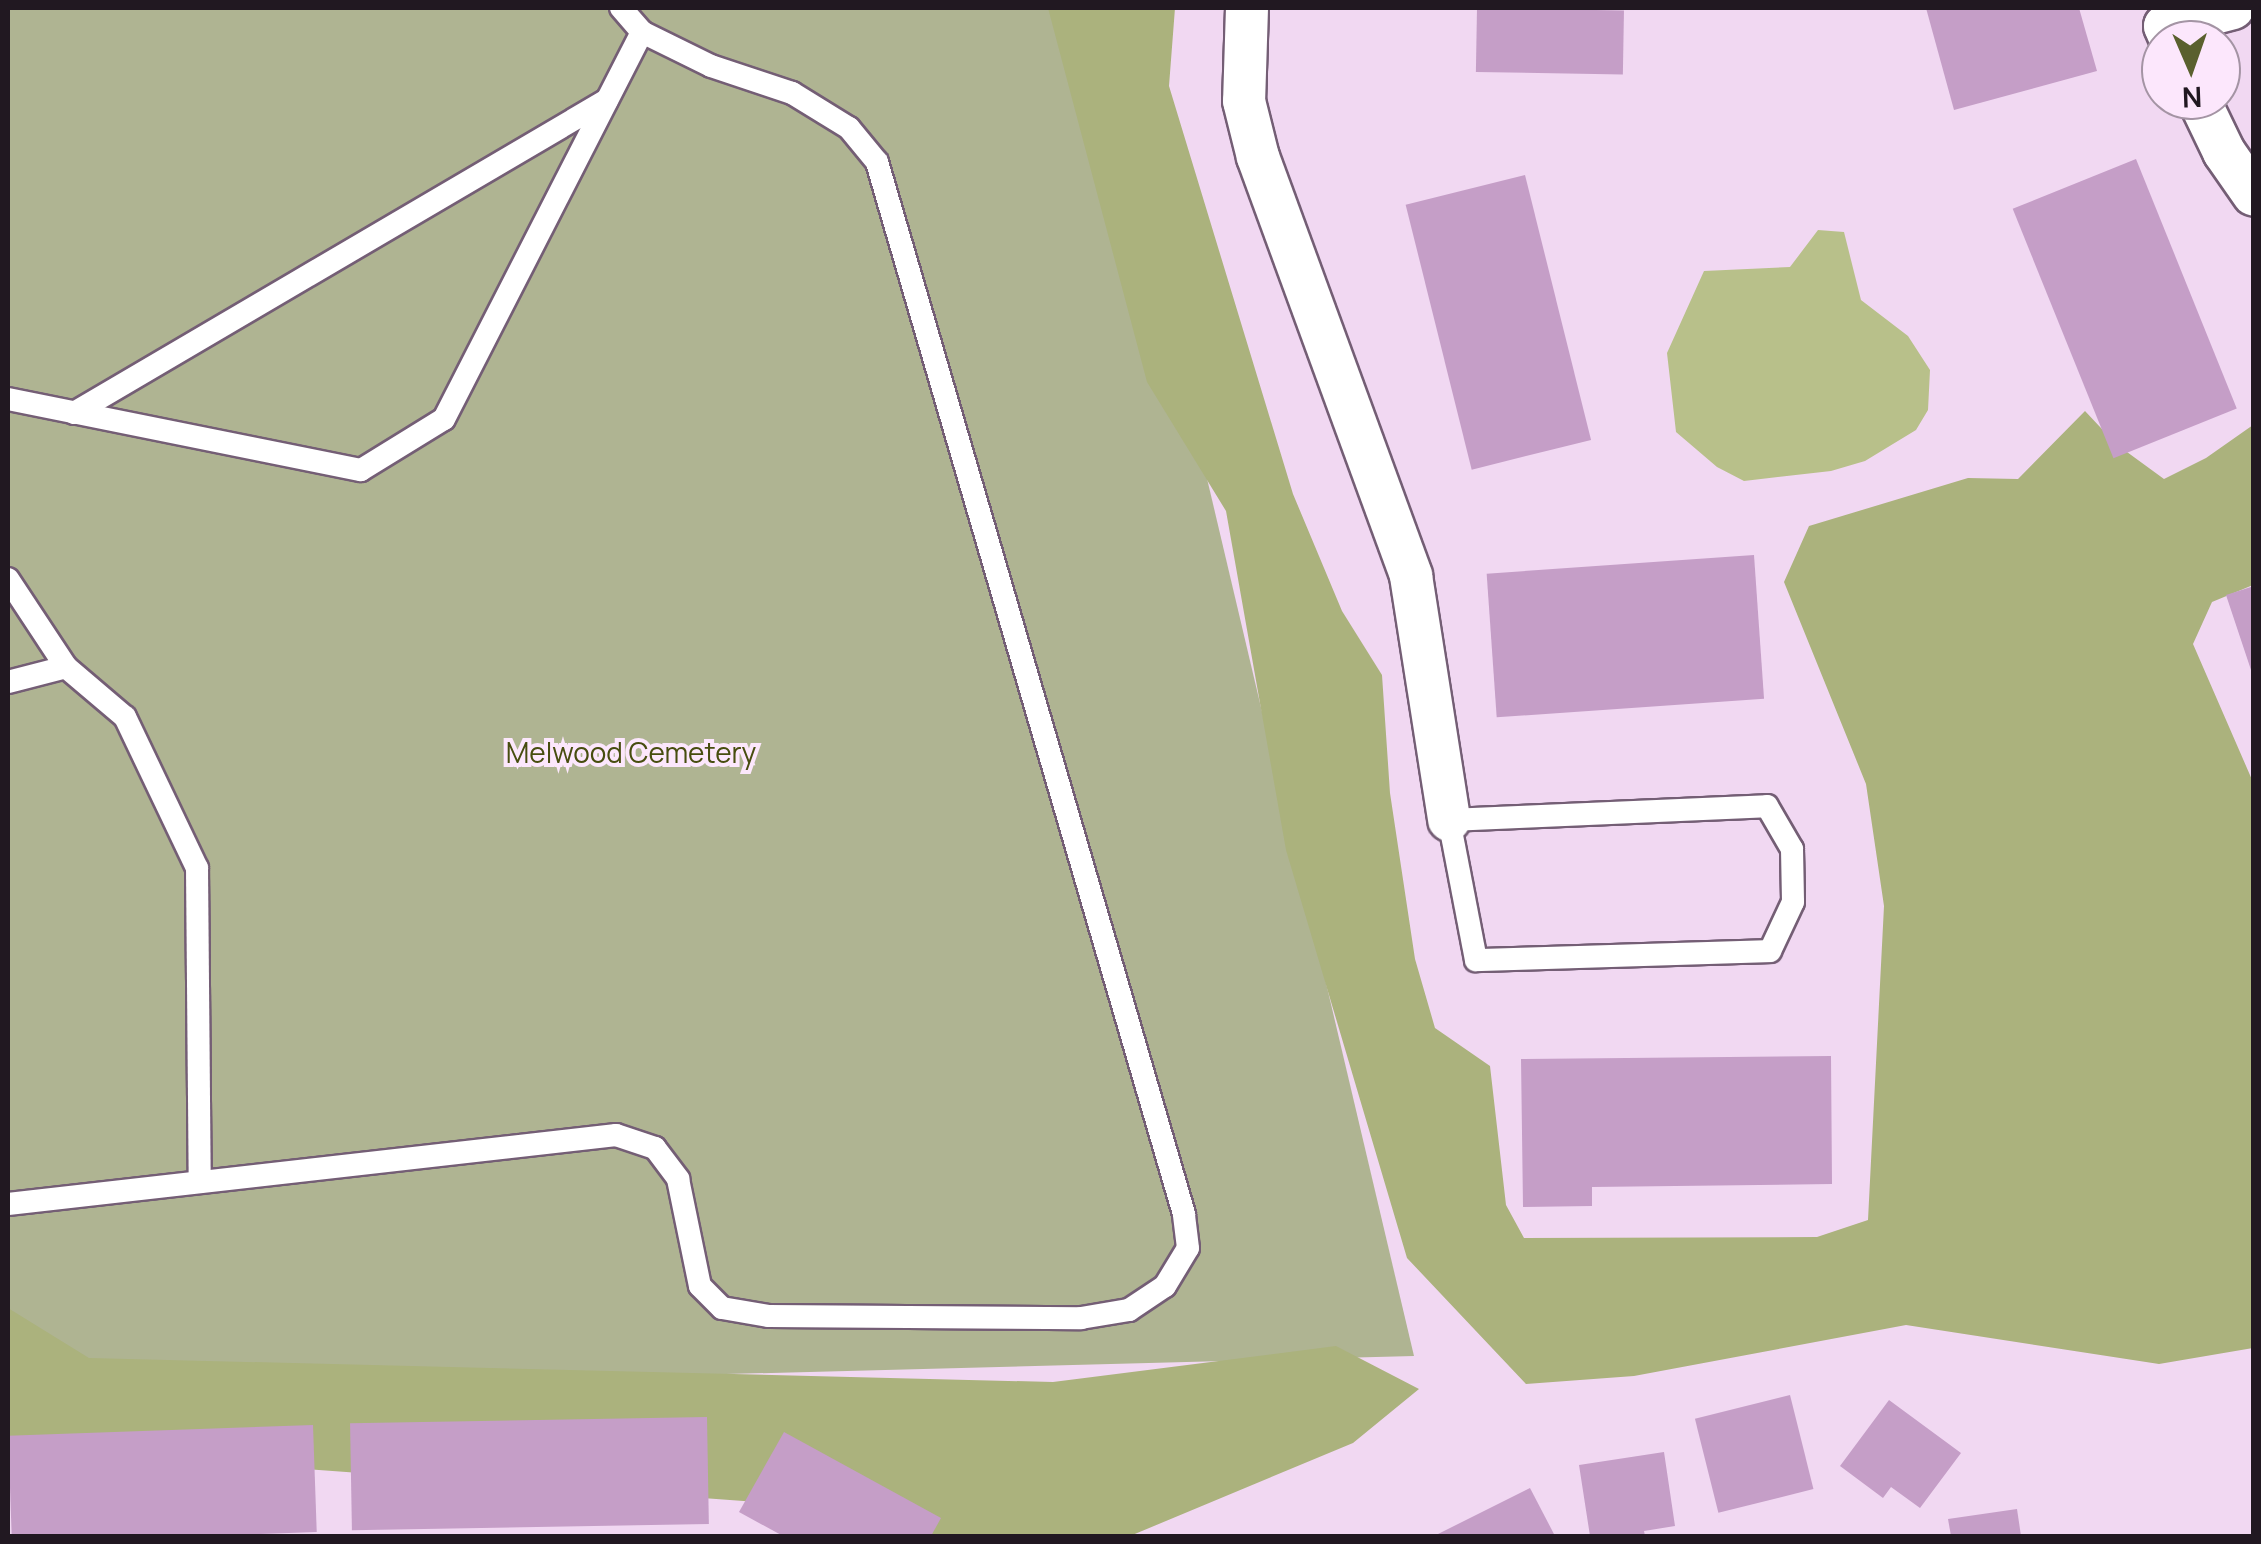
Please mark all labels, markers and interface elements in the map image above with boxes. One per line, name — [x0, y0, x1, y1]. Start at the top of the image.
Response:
north arrow — [2141, 20, 2241, 120]
text: N — [2181, 79, 2203, 117]
park label: Melwood Cemetery — [506, 735, 756, 769]

